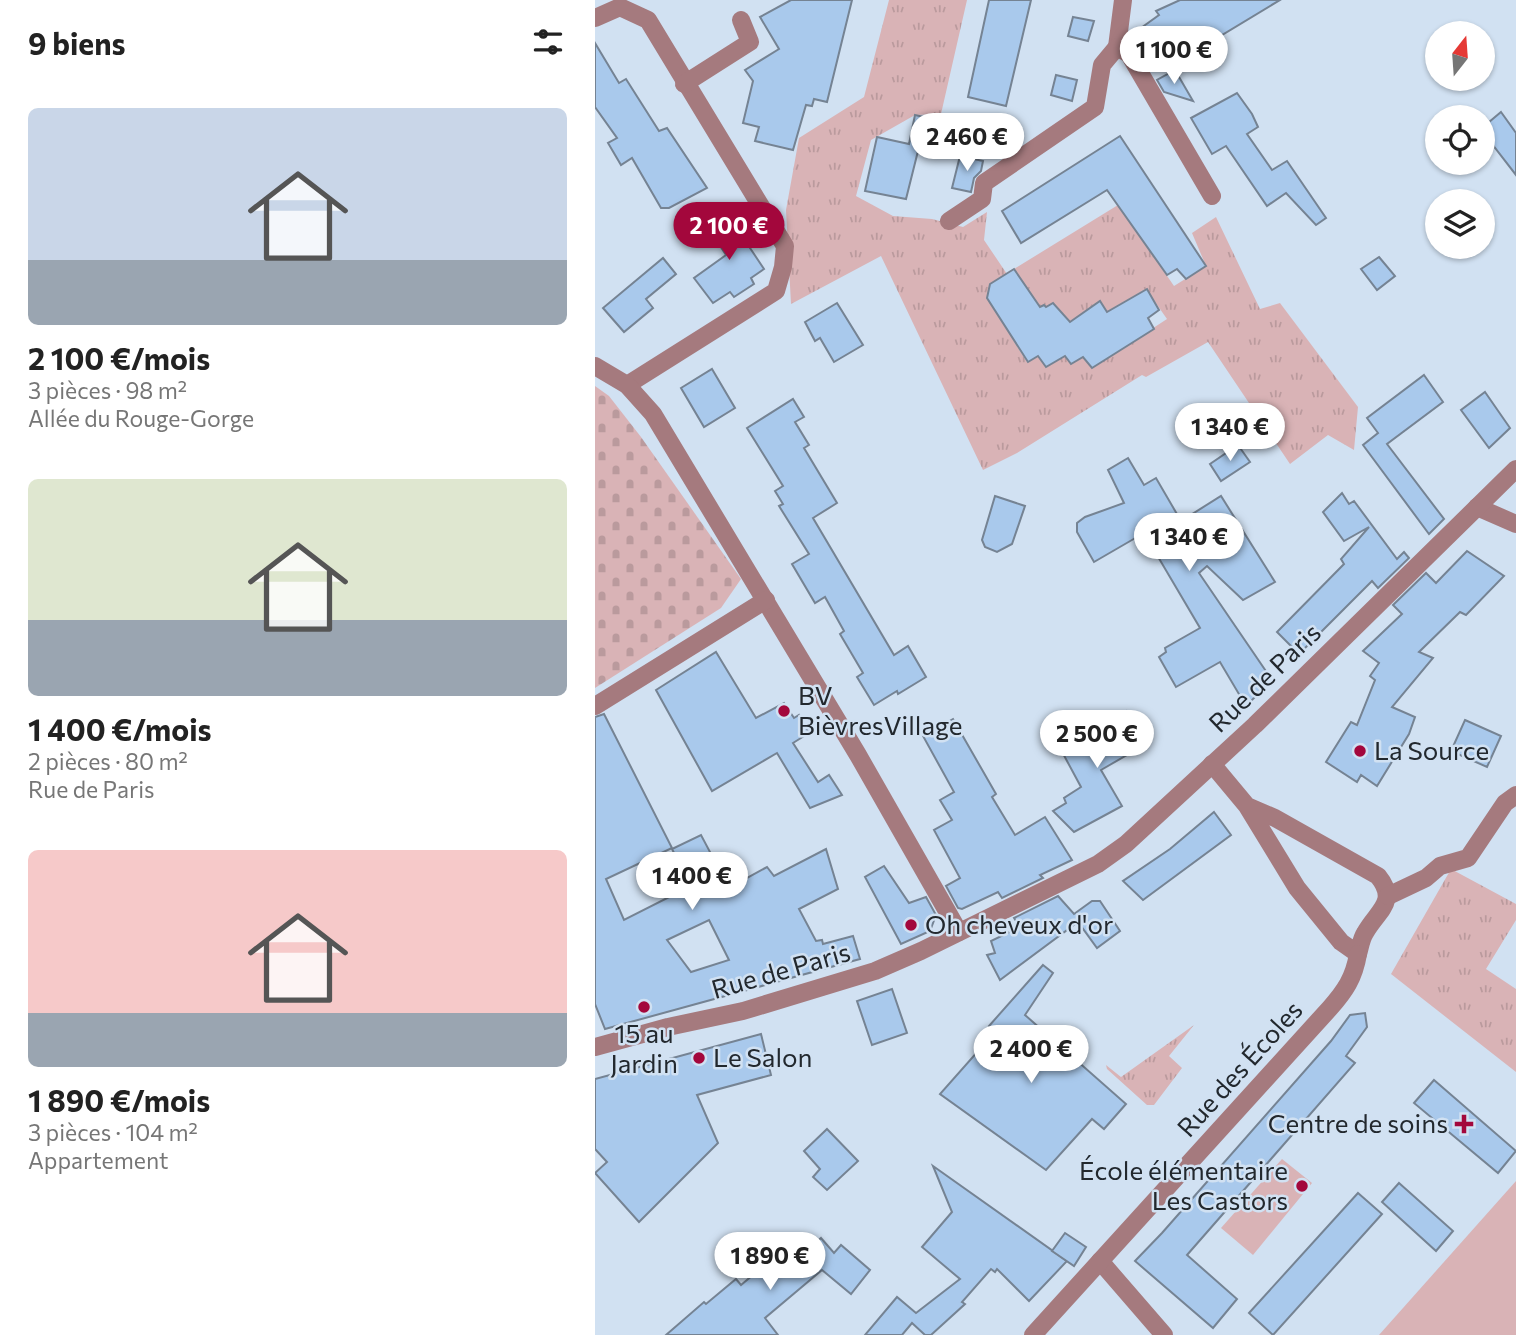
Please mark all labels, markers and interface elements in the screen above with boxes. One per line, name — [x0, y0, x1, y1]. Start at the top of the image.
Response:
north arrow — [1425, 21, 1495, 91]
map controls — [1425, 21, 1495, 259]
icon: filters — [529, 23, 567, 61]
text: 9 biens — [28, 24, 126, 61]
pin: 1 100 € — [1109, 27, 1239, 86]
text: 1 100 € — [1136, 35, 1212, 63]
button: locate — [1425, 105, 1495, 175]
pin: 2 460 € — [902, 114, 1032, 173]
text: 2 460 € — [926, 122, 1008, 150]
icon: home — [235, 153, 361, 279]
button: layers — [1425, 189, 1495, 259]
pin: 2 100 € — [664, 202, 794, 262]
text: 2 100 € — [689, 211, 769, 239]
text: 2 100 €/mois — [28, 339, 210, 376]
text: 3 pièces · 98 m² — [28, 376, 187, 404]
text: Allée du Rouge-Gorge — [28, 404, 254, 432]
pin: 1 340 € — [1165, 404, 1295, 463]
text: 1 340 € — [1191, 412, 1269, 440]
pin: 1 340 € — [1124, 514, 1254, 573]
text: 1 340 € — [1150, 522, 1228, 550]
icon: home — [235, 524, 361, 650]
street label: Rue de Paris — [1202, 616, 1326, 738]
place label: BV BièvresVillage — [798, 679, 963, 740]
marker: BV BièvresVillage — [776, 703, 792, 719]
text: 1 400 €/mois — [28, 710, 211, 747]
pin: 2 500 € — [1032, 710, 1162, 770]
text: 2 500 € — [1056, 719, 1138, 747]
place label: La Source — [1374, 734, 1489, 765]
marker: La Source — [1352, 743, 1368, 759]
text: 2 pièces · 80 m² — [28, 747, 188, 775]
text: Rue de Paris — [28, 775, 155, 803]
pin: 1 400 € — [627, 852, 757, 912]
text: 1 400 € — [652, 861, 732, 889]
icon: home — [235, 895, 361, 1021]
place label: Oh cheveux d'or — [925, 908, 1113, 939]
marker: Oh cheveux d'or — [903, 917, 919, 933]
street label: Rue de Paris — [708, 935, 854, 1004]
street label: Rue des Écoles — [1170, 994, 1308, 1142]
marker: 15 au Jardin — [636, 999, 652, 1015]
place label: 15 au Jardin — [610, 1017, 678, 1078]
pin: 2 400 € — [966, 1026, 1096, 1085]
text: 2 400 € — [990, 1034, 1072, 1062]
place label: Le Salon — [713, 1041, 812, 1072]
marker: Le Salon — [691, 1050, 707, 1066]
text: 1 890 €/mois — [28, 1081, 210, 1118]
place label: Centre de soins — [1268, 1107, 1448, 1138]
marker: Centre de soins — [1454, 1114, 1474, 1134]
text: 3 pièces · 104 m² — [28, 1118, 198, 1146]
text: Appartement — [28, 1146, 169, 1174]
place label: École élémentaire Les Castors — [1079, 1154, 1288, 1215]
marker: École élémentaire Les Castors — [1294, 1178, 1310, 1194]
pin: 1 890 € — [705, 1232, 835, 1292]
text: 1 890 € — [730, 1241, 810, 1269]

